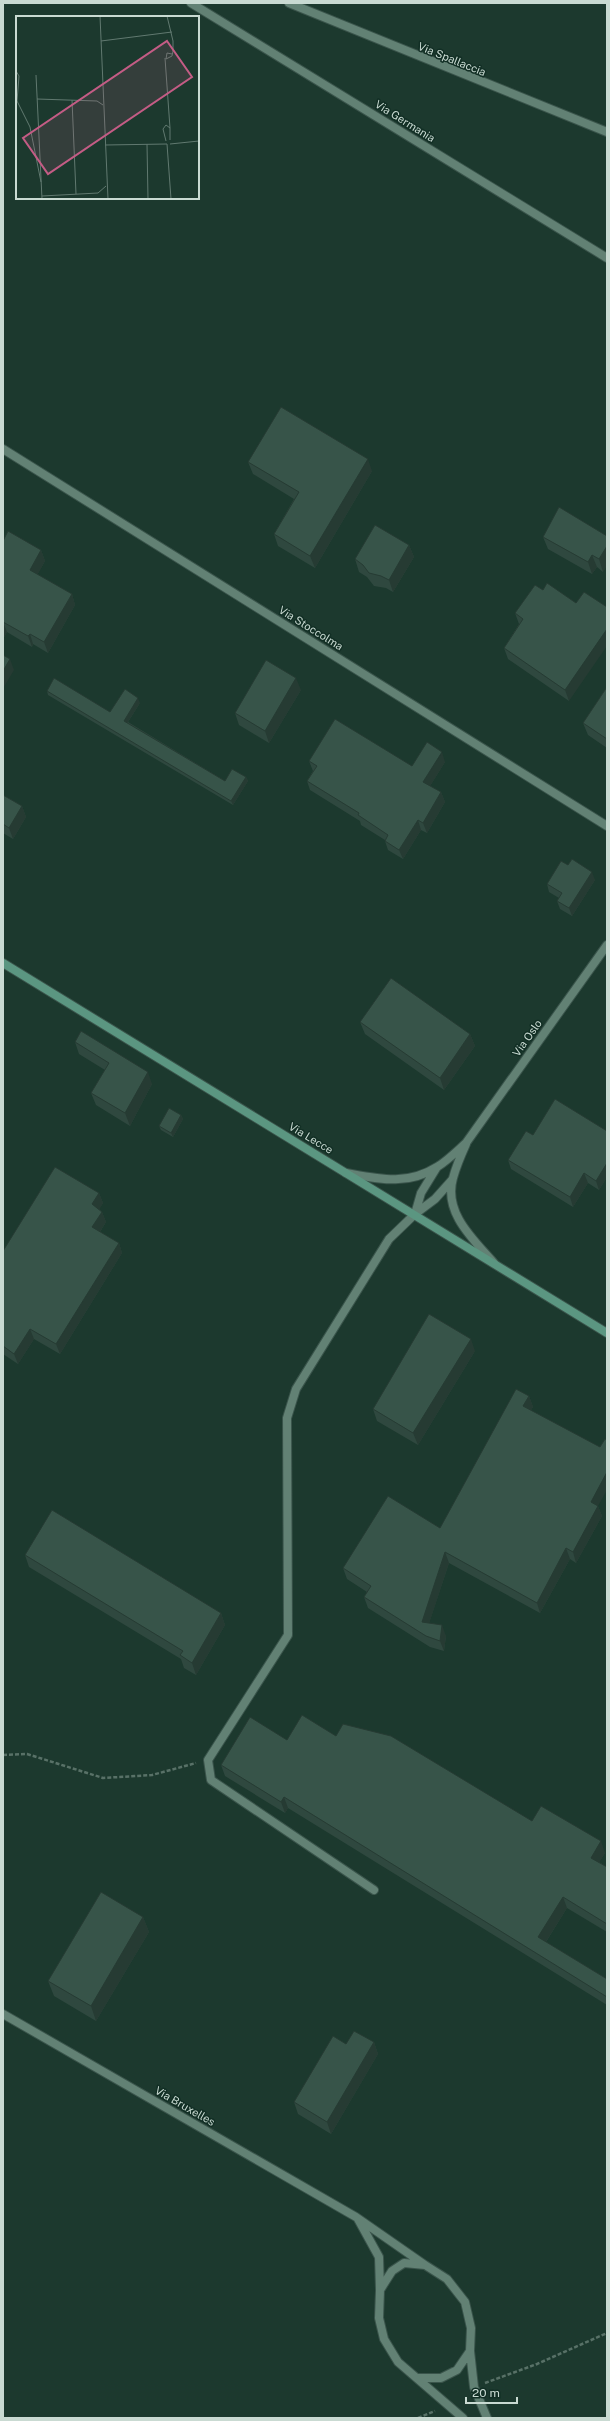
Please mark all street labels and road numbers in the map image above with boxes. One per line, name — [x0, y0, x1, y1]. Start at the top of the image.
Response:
street label: Via Spallaccia — [416, 40, 488, 78]
street label: Via Germania — [373, 98, 437, 144]
street label: Via Stoccolma — [277, 603, 345, 653]
street label: Via Oslo — [510, 1017, 544, 1059]
street label: Via Lecce — [287, 1120, 335, 1156]
street label: Via Bruxelles — [153, 2084, 217, 2128]

